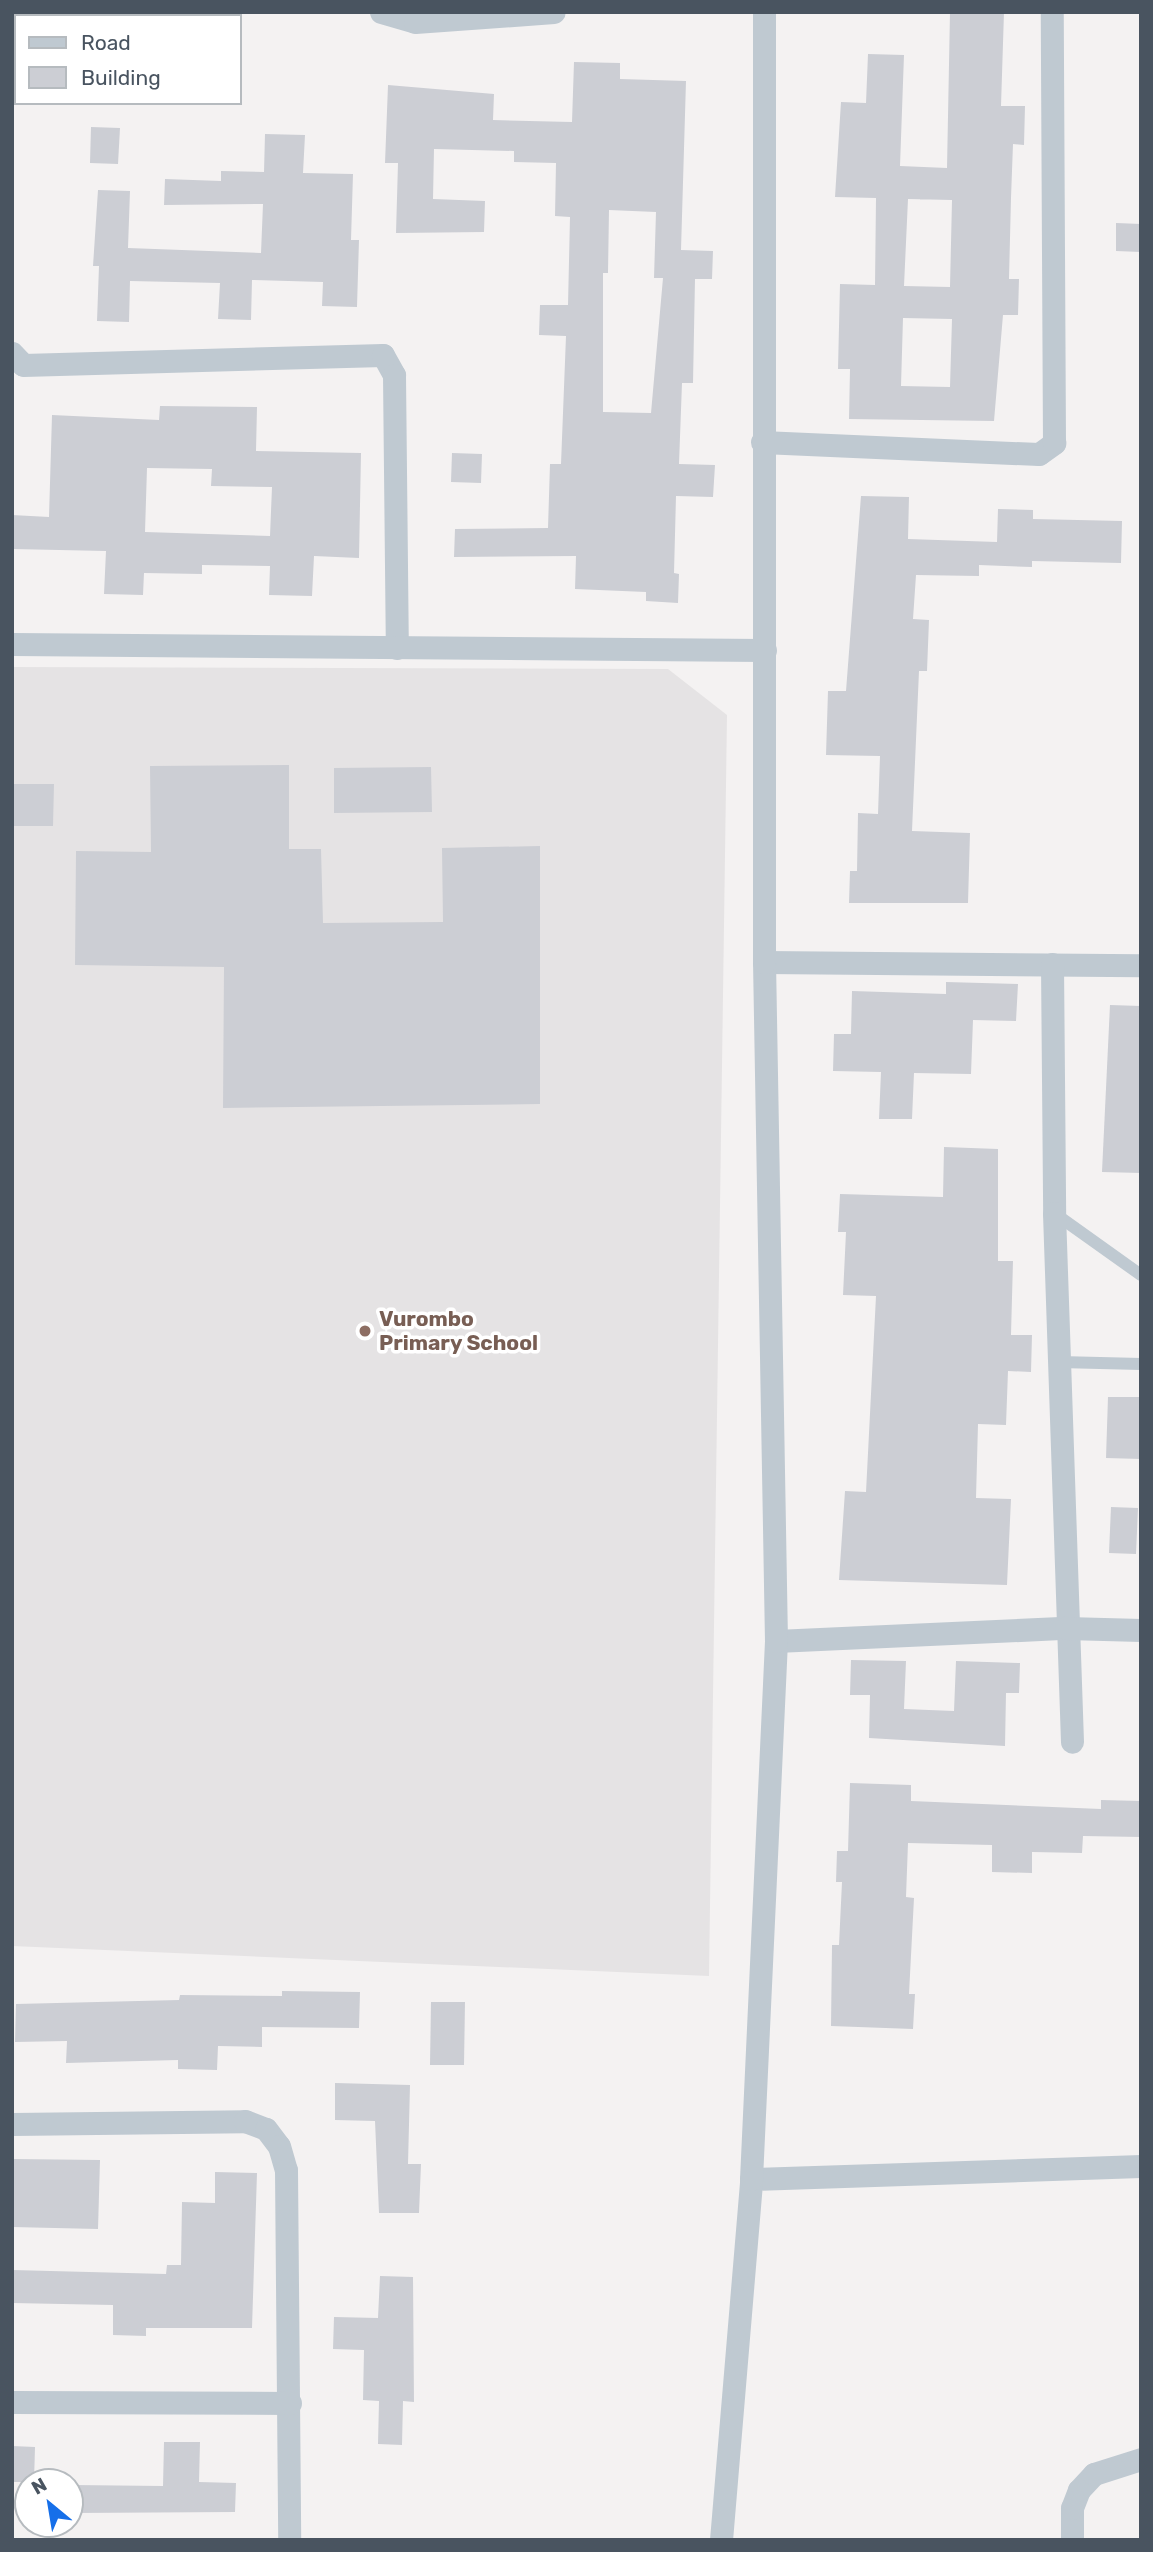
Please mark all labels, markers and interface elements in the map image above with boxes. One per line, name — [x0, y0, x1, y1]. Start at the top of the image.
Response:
legend — [14, 14, 242, 105]
text: Road — [81, 30, 131, 55]
text: Building — [81, 65, 161, 90]
place label: Vurombo Primary School — [379, 1306, 539, 1356]
marker: Vurombo Primary School — [357, 1323, 373, 1339]
north arrow — [14, 2468, 84, 2538]
text: N — [28, 2473, 51, 2499]

